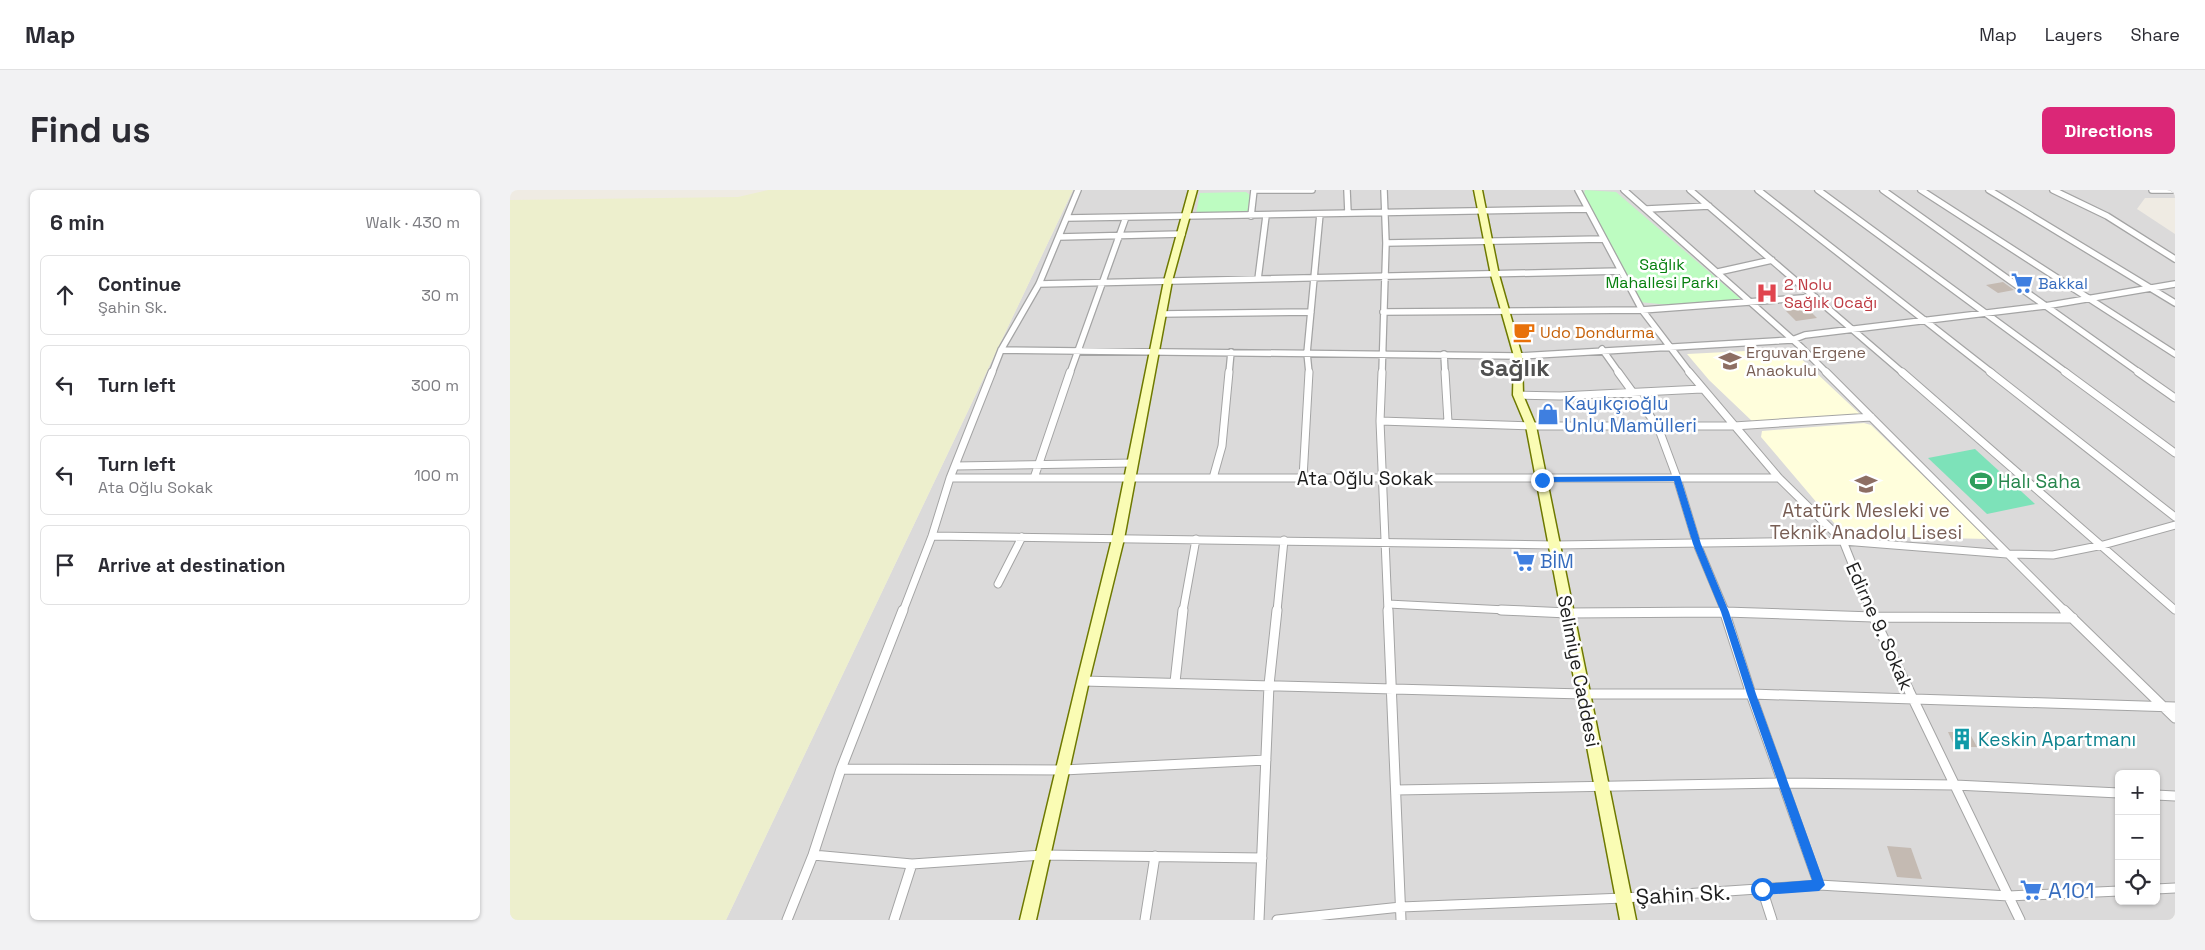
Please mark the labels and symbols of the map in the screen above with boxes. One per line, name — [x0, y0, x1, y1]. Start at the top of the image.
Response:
park label: Sağlık Mahallesi Parkı — [1605, 254, 1719, 293]
supermarket icon: Bakkal — [2009, 270, 2035, 296]
place label: Bakkal — [2038, 273, 2088, 294]
place label: 2 Nolu Sağlık Ocağı — [1784, 274, 1877, 313]
hospital icon: 2 Nolu Sağlık Ocağı — [1754, 280, 1780, 306]
cafe icon: Udo Dondurma — [1511, 319, 1537, 345]
place label: Udo Dondurma — [1540, 322, 1654, 343]
place label: Erguvan Ergene Anaokulu — [1746, 342, 1866, 381]
school or university icon: Erguvan Ergene Anaokulu — [1717, 348, 1743, 374]
district label: Sağlık — [1480, 352, 1550, 383]
place label: Kayıkçıoğlu Unlu Mamülleri — [1564, 391, 1697, 438]
shop icon: Kayıkçıoğlu Unlu Mamülleri — [1535, 401, 1561, 427]
street label: Ata Oğlu Sokak — [1297, 466, 1433, 491]
sports icon: Halı Saha — [1968, 468, 1994, 494]
route end — [1531, 469, 1554, 492]
place label: Halı Saha — [1998, 469, 2081, 494]
school or university icon: Atatürk Mesleki ve Teknik Anadolu Lisesi — [1853, 471, 1879, 497]
place label: Atatürk Mesleki ve Teknik Anadolu Lisesi — [1770, 498, 1962, 545]
supermarket icon: BİM — [1511, 548, 1537, 574]
place label: BİM — [1540, 549, 1574, 574]
street label: Edirne 9. Sokak — [1840, 558, 1919, 694]
street label: Selimiye Caddesi — [1552, 593, 1605, 749]
building icon: Keskin Apartmanı — [1949, 726, 1975, 752]
place label: Keskin Apartmanı — [1978, 727, 2136, 752]
place label: A101 — [2048, 876, 2094, 904]
supermarket icon: A101 — [2018, 877, 2044, 903]
street label: Şahin Sk. — [1635, 878, 1731, 910]
route start — [1751, 878, 1774, 901]

